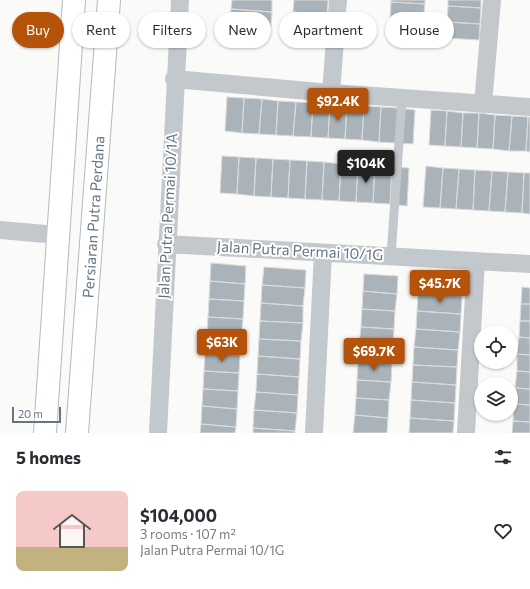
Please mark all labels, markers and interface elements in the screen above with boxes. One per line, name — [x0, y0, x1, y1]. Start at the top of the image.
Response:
chip: Buy — [12, 12, 64, 48]
chip: Rent — [72, 12, 130, 48]
chip: Filters — [138, 12, 206, 48]
chip: New — [214, 12, 271, 48]
chip: Apartment — [279, 12, 377, 48]
chip: House — [385, 12, 454, 48]
pin: $92.4K — [305, 88, 371, 122]
text: $92.4K — [316, 93, 360, 109]
street label: Jalan Putra Permai 10/1A — [154, 133, 180, 299]
street label: Persiaran Putra Perdana — [78, 135, 108, 299]
pin: $104K — [338, 150, 394, 184]
text: $104K — [346, 155, 386, 171]
street label: Jalan Putra Permai 10/1G — [216, 237, 384, 263]
pin: $45.7K — [407, 270, 473, 304]
text: $45.7K — [419, 275, 461, 291]
map controls — [474, 325, 518, 421]
button: locate — [474, 325, 518, 369]
pin: $63K — [198, 329, 246, 363]
text: $63K — [206, 334, 238, 350]
pin: $69.7K — [341, 338, 407, 372]
text: $69.7K — [353, 343, 395, 359]
button: layers — [474, 377, 518, 421]
scale bar — [12, 405, 61, 424]
text: 20 m — [18, 407, 43, 420]
icon: filters — [492, 446, 514, 468]
text: 5 homes — [16, 447, 81, 468]
text: $104,000 — [140, 505, 217, 526]
icon: home — [48, 507, 96, 555]
icon: heart — [492, 520, 514, 542]
text: 3 rooms · 107 m² — [140, 526, 236, 542]
text: Jalan Putra Permai 10/1G — [140, 542, 284, 558]

